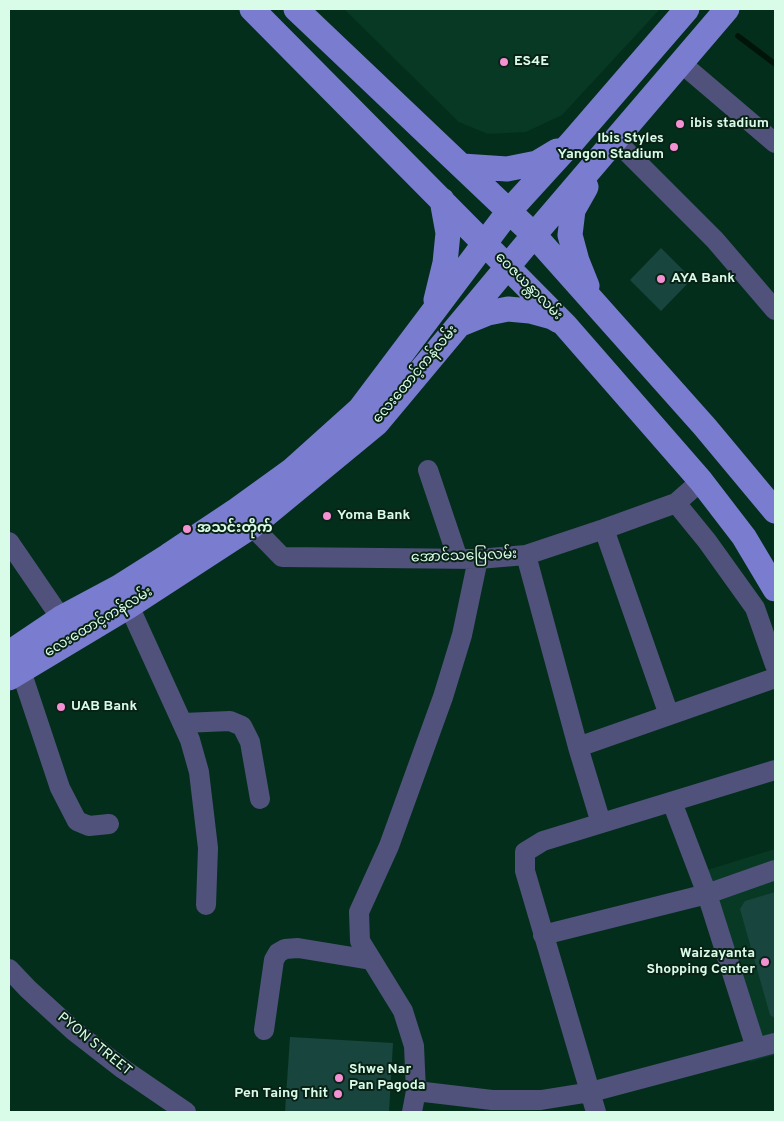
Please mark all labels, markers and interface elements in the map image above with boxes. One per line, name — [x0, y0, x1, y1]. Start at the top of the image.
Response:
place label: ES4E — [514, 54, 549, 70]
marker: ES4E — [498, 56, 510, 68]
place label: ibis stadium — [690, 116, 769, 132]
marker: ibis stadium — [674, 118, 686, 130]
place label: Ibis Styles Yangon Stadium — [557, 131, 664, 164]
marker: Ibis Styles Yangon Stadium — [668, 141, 680, 153]
street label: ဝေဇယန္တာလမ်း — [491, 250, 565, 324]
place label: AYA Bank — [671, 271, 735, 287]
marker: AYA Bank — [655, 273, 667, 285]
street label: လေးထောင့်ကန်လမ်း — [370, 323, 462, 427]
place label: Yoma Bank — [337, 508, 410, 524]
marker: Yoma Bank — [321, 510, 333, 522]
place label: အသင်းတိုက် — [197, 521, 272, 537]
marker: အသင်းတိုက် — [181, 523, 193, 535]
street label: အောင်သပြေလမ်း — [411, 547, 517, 567]
street label: လေးထောင့်ကန်လမ်း — [42, 584, 156, 662]
place label: UAB Bank — [71, 699, 137, 715]
marker: UAB Bank — [55, 701, 67, 713]
place label: Waizayanta Shopping Center — [646, 946, 755, 979]
marker: Waizayanta Shopping Center — [759, 956, 771, 968]
street label: PYON STREET — [53, 1010, 135, 1080]
place label: Shwe Nar Pan Pagoda — [349, 1062, 426, 1094]
marker: Shwe Nar Pan Pagoda — [333, 1072, 345, 1084]
place label: Pen Taing Thit — [234, 1086, 328, 1102]
marker: Pen Taing Thit — [332, 1088, 344, 1100]

